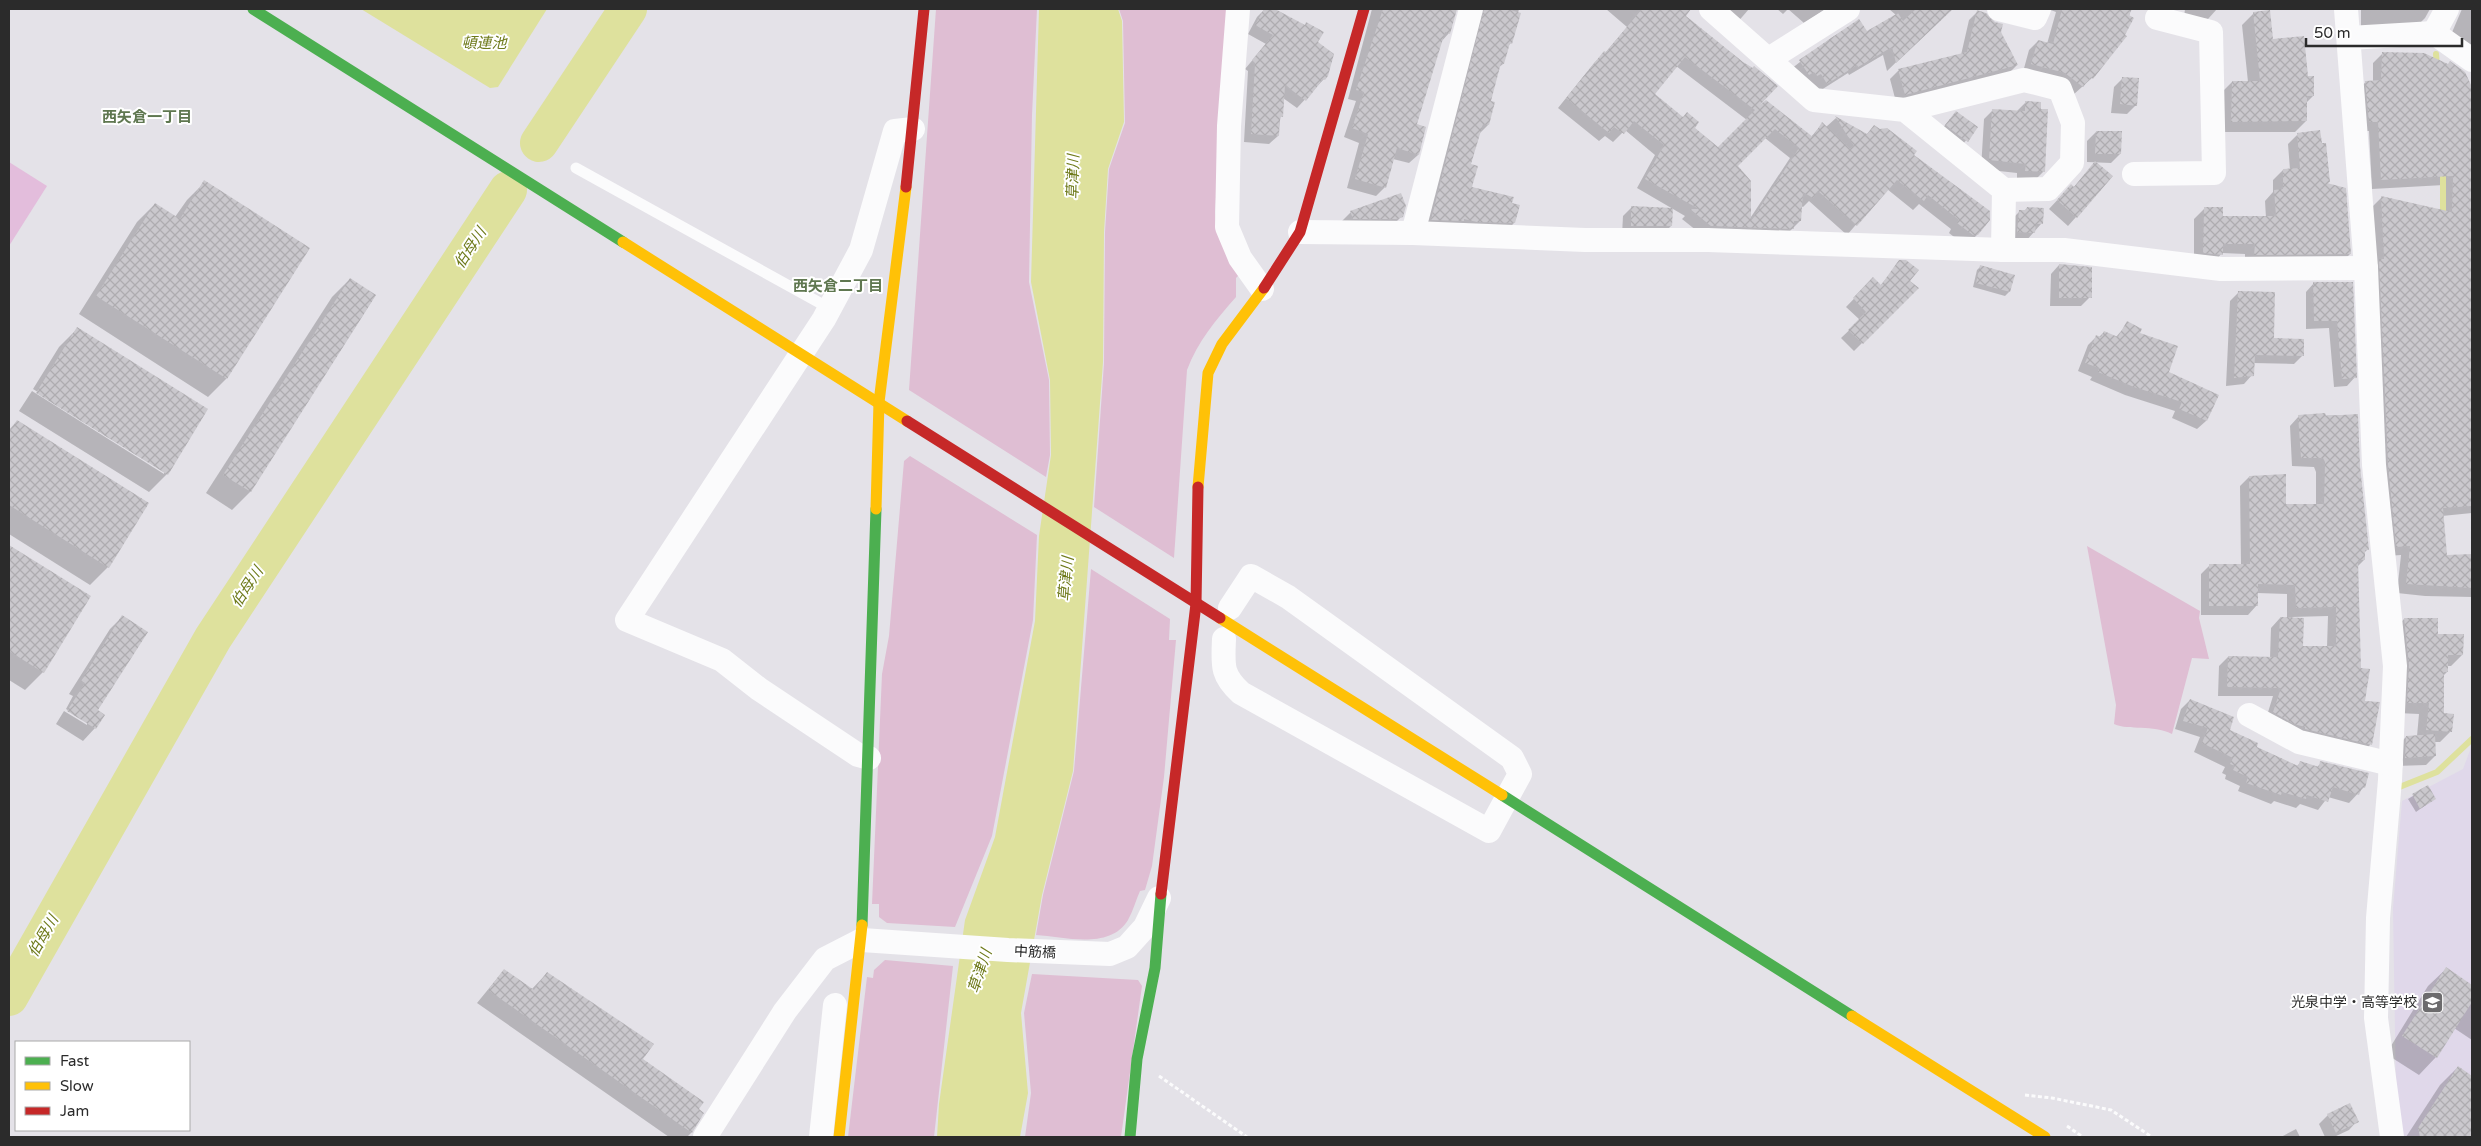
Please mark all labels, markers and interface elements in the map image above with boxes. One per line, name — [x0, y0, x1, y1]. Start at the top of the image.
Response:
scale bar — [2306, 15, 2462, 47]
text: 50 m — [2314, 24, 2351, 42]
water label: 頓連池 — [461, 34, 508, 52]
district label: 西矢倉一丁目 — [102, 108, 192, 126]
water label: 草津川 — [1064, 152, 1082, 200]
water label: 伯母川 — [450, 223, 491, 272]
district label: 西矢倉二丁目 — [793, 277, 883, 295]
water label: 草津川 — [1055, 554, 1077, 602]
water label: 伯母川 — [227, 562, 268, 611]
water label: 伯母川 — [24, 910, 63, 960]
street label: 中筋橋 — [1014, 942, 1056, 962]
water label: 草津川 — [964, 945, 996, 995]
school or university icon: 光泉中学・高等学校 — [2421, 990, 2445, 1014]
place label: 光泉中学・高等学校 — [2291, 994, 2417, 1011]
legend — [15, 1041, 190, 1131]
text: Fast — [60, 1052, 90, 1070]
text: Slow — [60, 1077, 94, 1095]
text: Jam — [60, 1102, 89, 1120]

